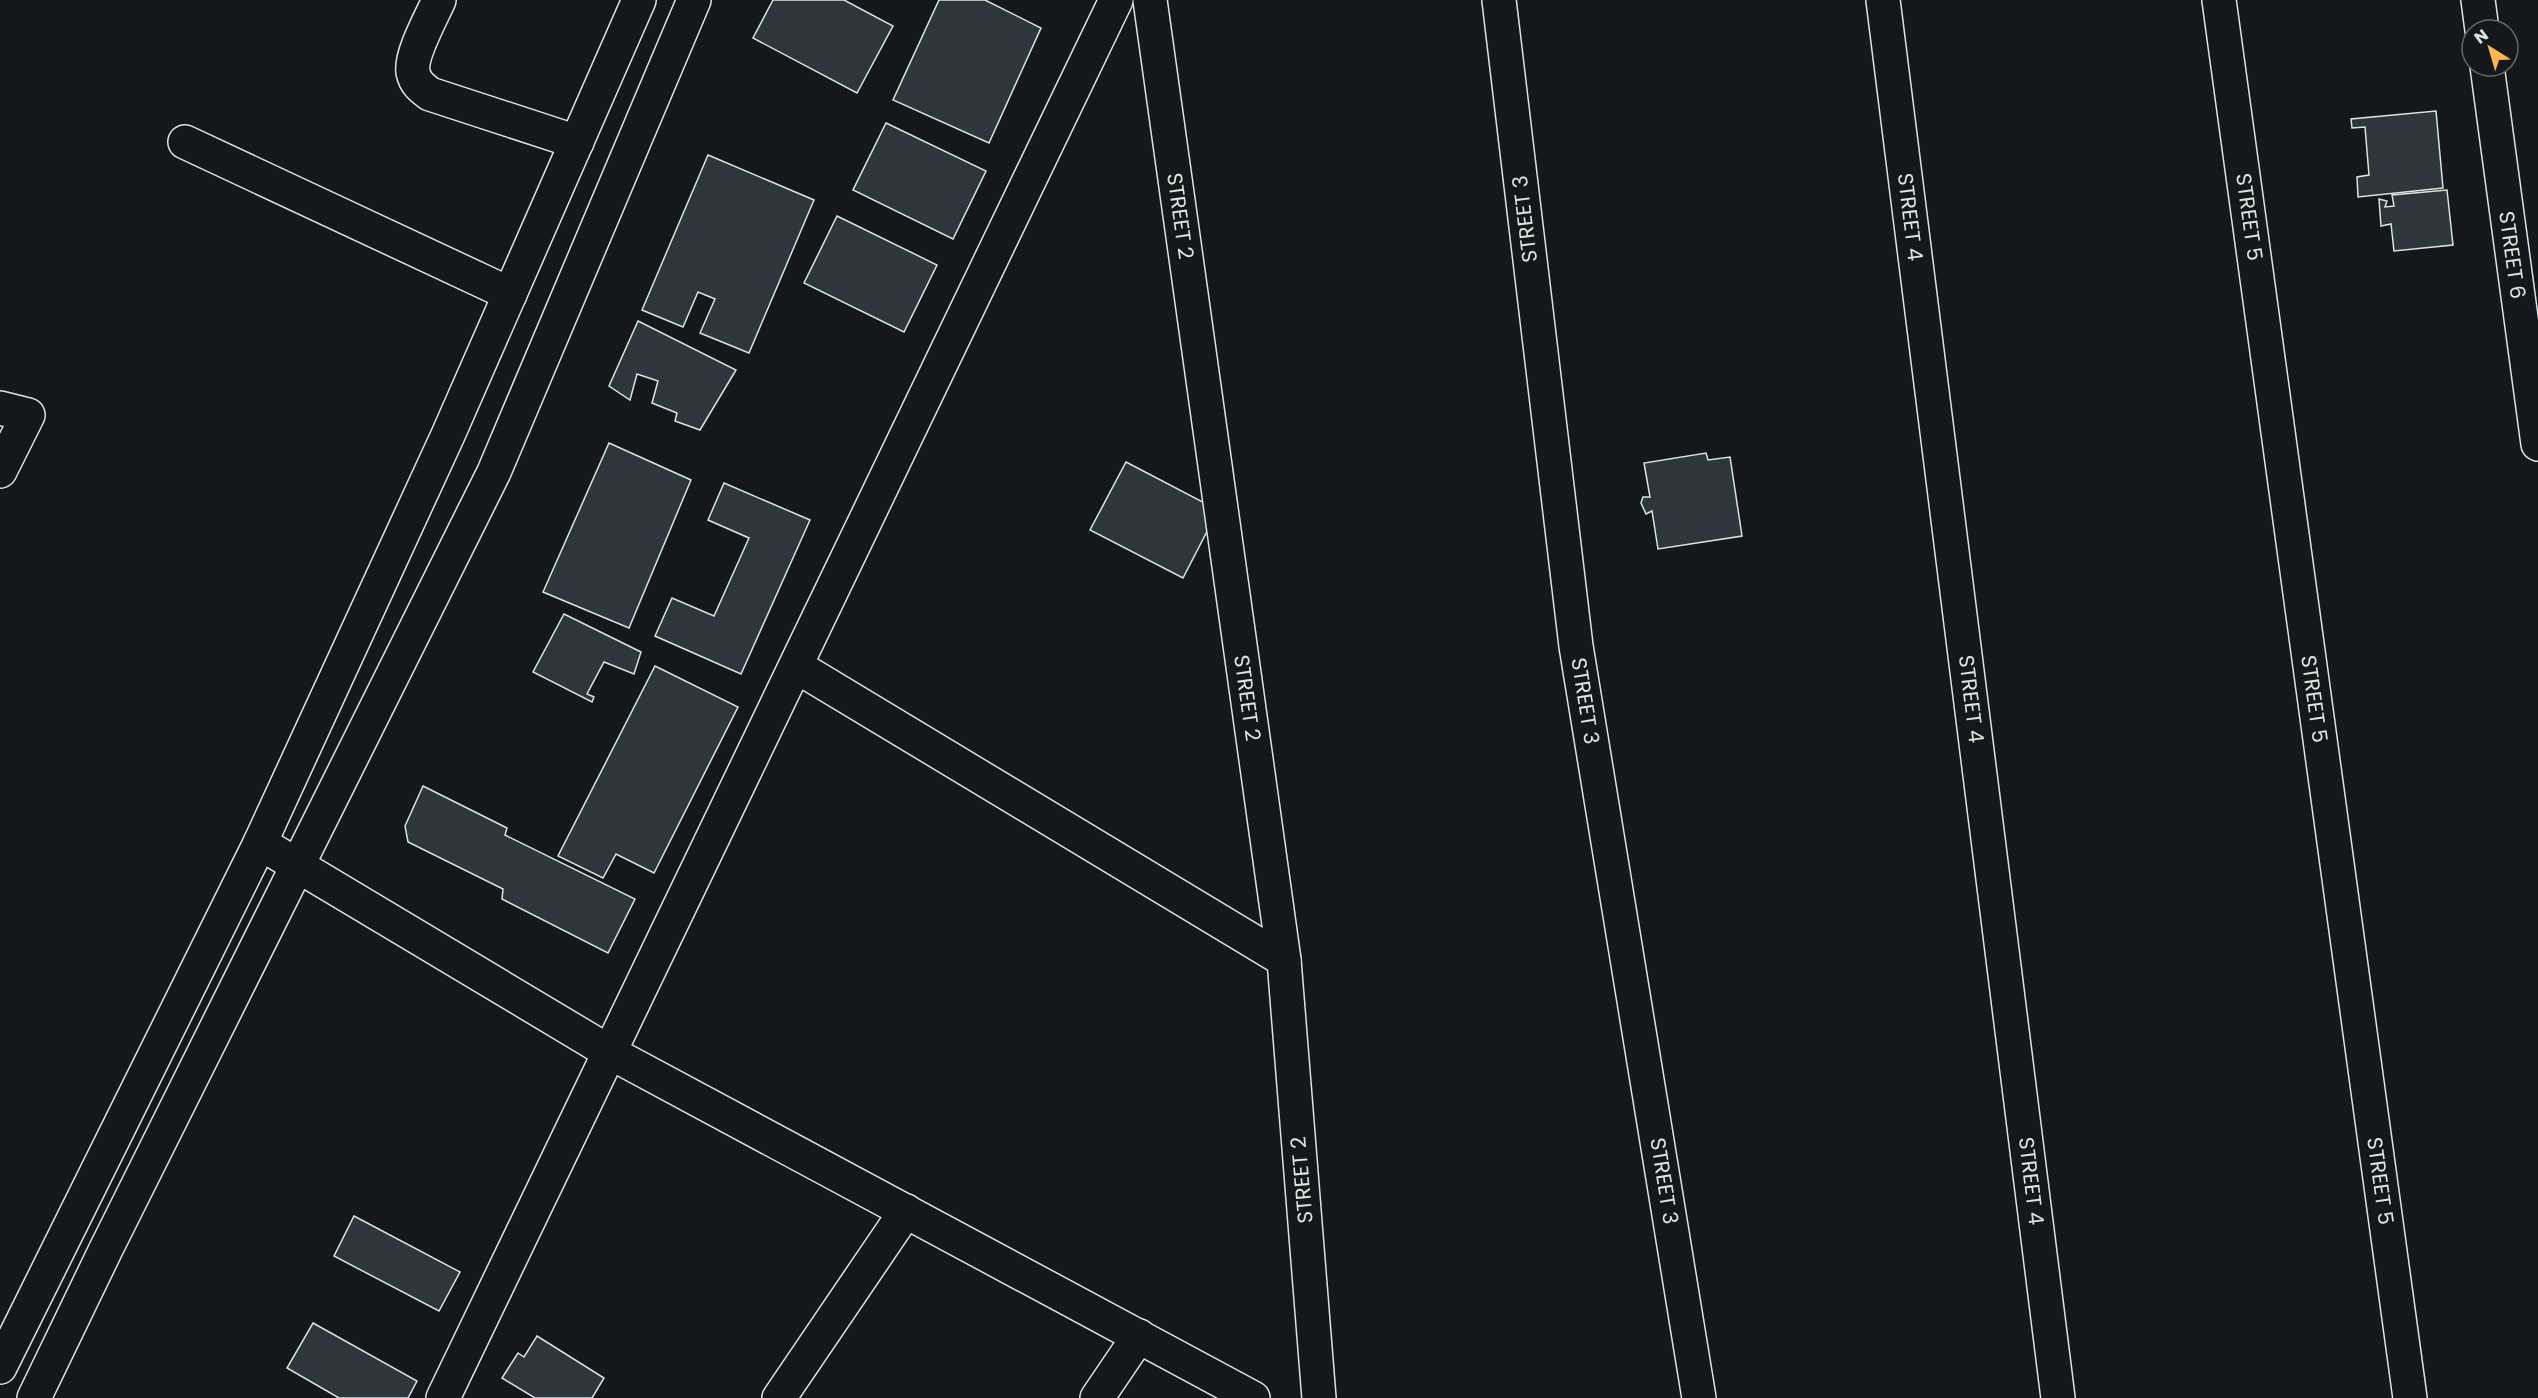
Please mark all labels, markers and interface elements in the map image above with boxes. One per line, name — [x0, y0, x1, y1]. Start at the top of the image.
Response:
north arrow — [2460, 18, 2520, 78]
text: N — [2470, 24, 2493, 49]
street label: STREET 2 — [1160, 171, 1201, 261]
street label: STREET 4 — [1891, 171, 1930, 262]
street label: STREET 5 — [2229, 171, 2270, 263]
street label: STREET 3 — [1505, 174, 1544, 264]
street label: STREET 6 — [2492, 209, 2533, 301]
street label: STREET 2 — [1227, 653, 1268, 743]
street label: STREET 4 — [1952, 653, 1991, 744]
street label: STREET 5 — [2294, 653, 2335, 745]
street label: STREET 3 — [1564, 656, 1607, 746]
street label: STREET 2 — [1283, 1135, 1320, 1225]
street label: STREET 4 — [2012, 1135, 2051, 1226]
street label: STREET 5 — [2360, 1135, 2401, 1227]
street label: STREET 3 — [1643, 1136, 1686, 1226]

